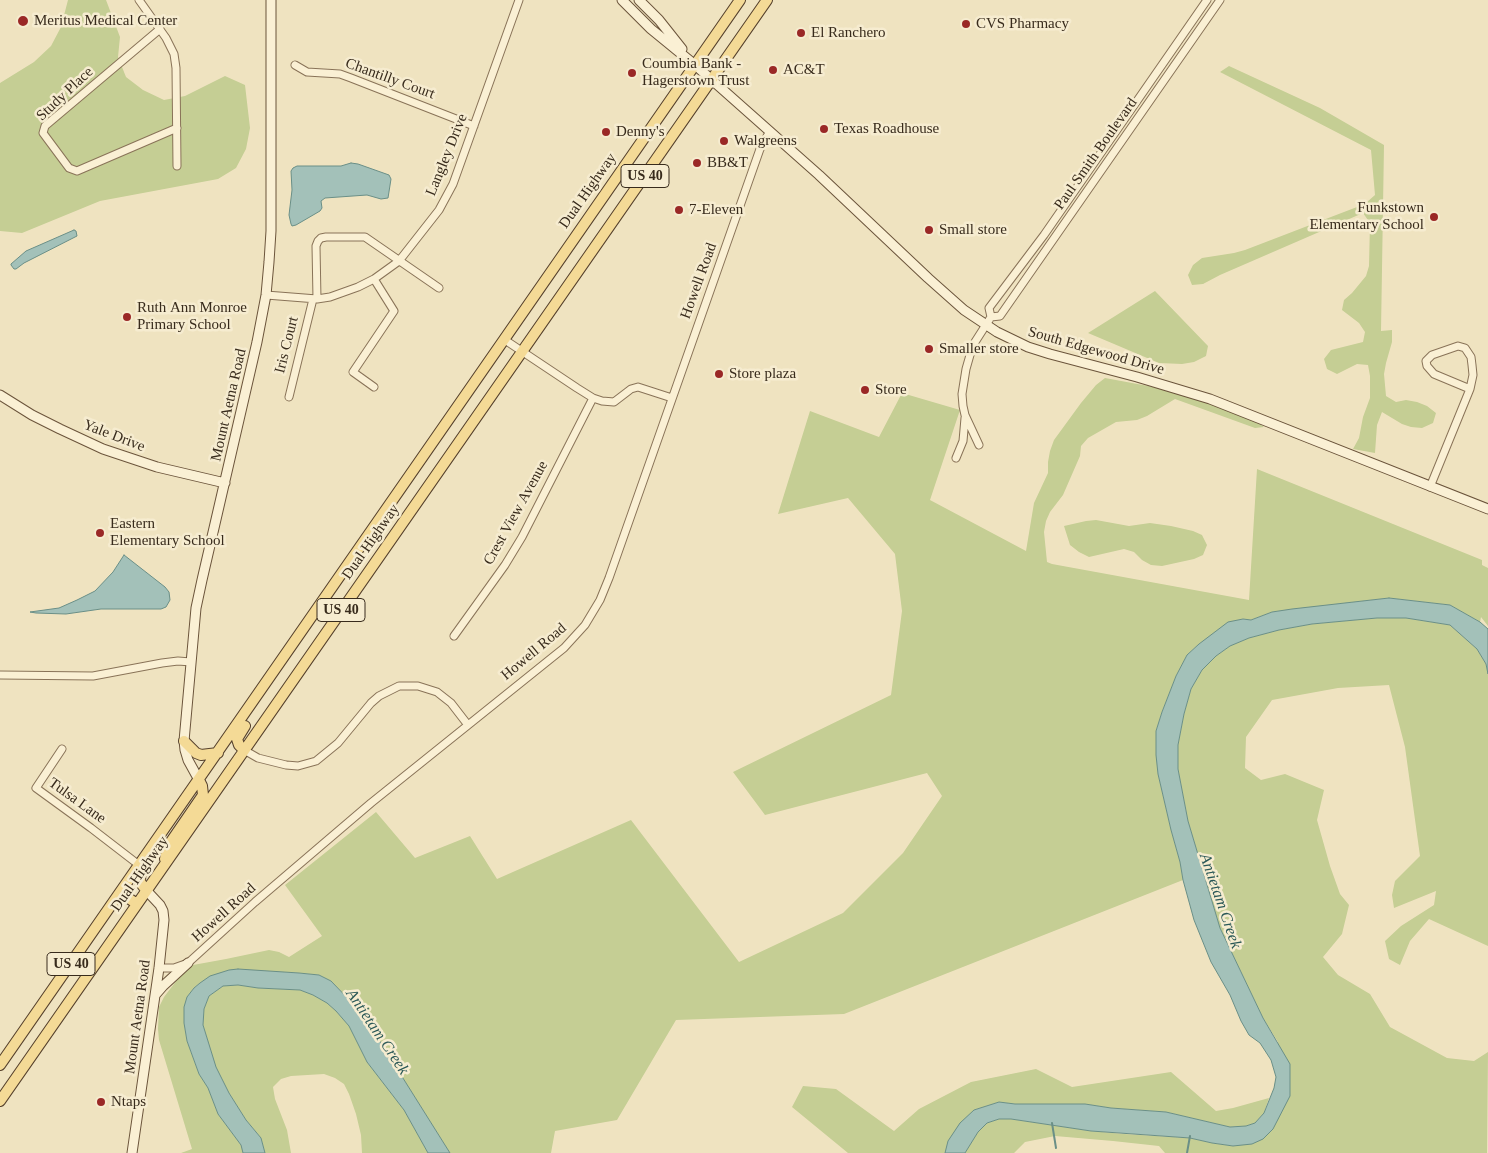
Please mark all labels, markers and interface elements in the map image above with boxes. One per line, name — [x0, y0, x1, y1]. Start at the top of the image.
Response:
place label: Meritus Medical Center — [34, 12, 177, 30]
marker: Meritus Medical Center — [16, 14, 30, 28]
place label: CVS Pharmacy — [976, 15, 1069, 33]
marker: CVS Pharmacy — [960, 18, 972, 30]
place label: El Ranchero — [811, 24, 886, 42]
marker: El Ranchero — [795, 27, 807, 39]
street label: Chantilly Court — [343, 55, 437, 103]
place label: Coumbia Bank - Hagerstown Trust — [642, 55, 749, 90]
place label: AC&T — [783, 61, 825, 79]
street label: Study Place — [33, 63, 97, 125]
marker: AC&T — [767, 64, 779, 76]
marker: Coumbia Bank - Hagerstown Trust — [626, 67, 638, 79]
street label: Paul Smith Boulevard — [1051, 95, 1141, 213]
street label: Langley Drive — [422, 111, 472, 199]
place label: Texas Roadhouse — [834, 120, 939, 138]
place label: Denny's — [616, 123, 665, 141]
marker: Texas Roadhouse — [818, 123, 830, 135]
marker: Denny's — [600, 126, 612, 138]
place label: Walgreens — [734, 132, 797, 150]
marker: Walgreens — [718, 135, 730, 147]
street label: Dual Highway — [555, 150, 621, 232]
place label: BB&T — [707, 154, 748, 172]
marker: BB&T — [691, 157, 703, 169]
road number: US 40 — [621, 165, 669, 188]
place label: Funkstown Elementary School — [1309, 199, 1424, 234]
place label: 7-Eleven — [689, 201, 743, 219]
marker: 7-Eleven — [673, 204, 685, 216]
marker: Funkstown Elementary School — [1428, 211, 1440, 223]
place label: Small store — [939, 221, 1007, 239]
marker: Small store — [923, 224, 935, 236]
street label: Howell Road — [677, 241, 721, 321]
place label: Ruth Ann Monroe Primary School — [137, 299, 247, 334]
marker: Ruth Ann Monroe Primary School — [121, 311, 133, 323]
street label: Iris Court — [271, 315, 303, 375]
street label: South Edgewood Drive — [1026, 323, 1166, 379]
place label: Smaller store — [939, 340, 1019, 358]
marker: Smaller store — [923, 343, 935, 355]
street label: Mount Aetna Road — [207, 347, 251, 463]
place label: Store plaza — [729, 365, 796, 383]
marker: Store plaza — [713, 368, 725, 380]
place label: Store — [875, 381, 907, 399]
marker: Store — [859, 384, 871, 396]
street label: Yale Drive — [81, 416, 147, 456]
street label: Crest View Avenue — [480, 458, 552, 568]
street label: Dual Highway — [338, 501, 404, 583]
place label: Eastern Elementary School — [110, 515, 225, 550]
marker: Eastern Elementary School — [94, 527, 106, 539]
road number: US 40 — [317, 598, 365, 622]
street label: Howell Road — [498, 620, 570, 684]
street label: Tulsa Lane — [45, 774, 109, 828]
street label: Dual Highway — [107, 833, 173, 915]
water label: Antietam Creek — [1195, 851, 1245, 951]
street label: Howell Road — [188, 880, 260, 946]
road number: US 40 — [47, 952, 95, 976]
street label: Mount Aetna Road — [121, 959, 155, 1075]
water label: Antietam Creek — [341, 985, 413, 1079]
place label: Ntaps — [111, 1093, 146, 1111]
marker: Ntaps — [95, 1096, 107, 1108]

